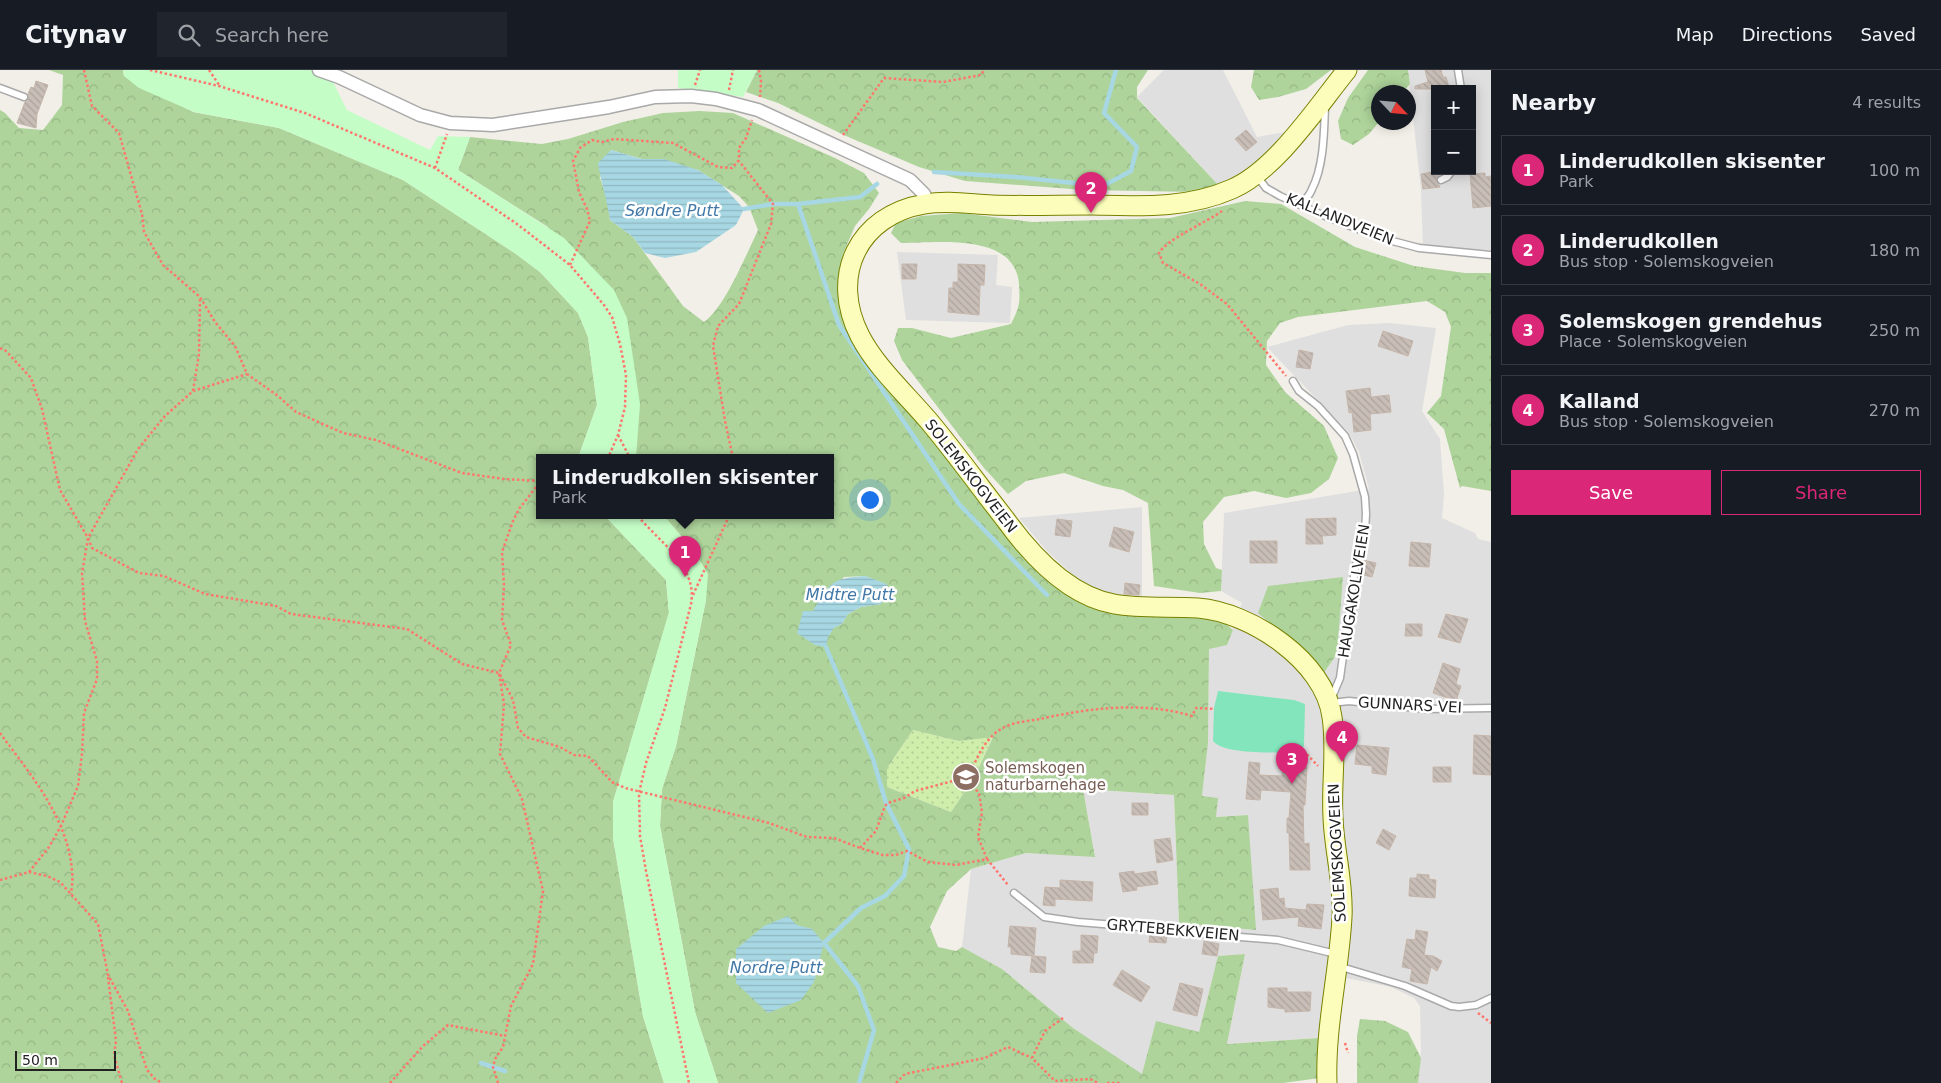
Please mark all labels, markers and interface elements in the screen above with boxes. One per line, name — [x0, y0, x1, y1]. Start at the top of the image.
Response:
search box — [157, 12, 507, 57]
text: Citynav — [25, 21, 127, 49]
icon: search — [175, 21, 203, 49]
text: Search here — [215, 24, 329, 46]
text: Map — [1676, 24, 1714, 45]
text: Directions — [1742, 24, 1832, 45]
text: Saved — [1860, 24, 1916, 45]
north arrow — [1371, 85, 1416, 130]
map controls — [1431, 85, 1476, 175]
button: + — [1431, 85, 1476, 130]
text: Nearby — [1511, 91, 1596, 115]
text: 4 results — [1852, 93, 1921, 112]
button: − — [1431, 130, 1476, 175]
text: Linderudkollen skisenter — [1559, 150, 1825, 172]
text: 1 — [1522, 161, 1534, 180]
text: 100 m — [1869, 161, 1920, 180]
pin: 2 — [1075, 172, 1107, 213]
text: Park — [1559, 172, 1594, 191]
street label: KALLANDVEIEN — [1284, 189, 1396, 249]
water label: Søndre Putt — [625, 201, 720, 220]
text: Linderudkollen — [1559, 230, 1719, 252]
text: 2 — [1522, 241, 1534, 260]
text: 180 m — [1869, 241, 1920, 260]
text: Bus stop · Solemskogveien — [1559, 252, 1774, 271]
text: Solemskogen grendehus — [1559, 310, 1822, 332]
text: 3 — [1522, 321, 1534, 340]
text: 250 m — [1869, 321, 1920, 340]
text: Place · Solemskogveien — [1559, 332, 1747, 351]
text: Kalland — [1559, 390, 1640, 412]
text: 4 — [1522, 401, 1534, 420]
text: 270 m — [1869, 401, 1920, 420]
text: Bus stop · Solemskogveien — [1559, 412, 1774, 431]
street label: SOLEMSKOGVEIEN — [921, 416, 1021, 536]
popup — [536, 454, 834, 519]
text: Linderudkollen skisenter — [552, 466, 818, 488]
button: Save — [1511, 470, 1711, 515]
button: Share — [1721, 470, 1921, 515]
your location — [857, 487, 883, 513]
text: Park — [552, 488, 587, 507]
street label: HAUGAKOLLVEIEN — [1335, 523, 1373, 659]
pin: 1 — [669, 536, 701, 577]
water label: Midtre Putt — [806, 585, 895, 604]
street label: GUNNARS VEI — [1358, 693, 1462, 717]
pin: 4 — [1326, 721, 1358, 762]
pin: 3 — [1276, 743, 1308, 784]
place label: Solemskogen naturbarnehage — [985, 759, 1106, 794]
school or university icon: Solemskogen naturbarnehage — [951, 762, 981, 792]
street label: SOLEMSKOGVEIEN — [1324, 783, 1350, 923]
street label: GRYTEBEKKVEIEN — [1106, 915, 1240, 945]
water label: Nordre Putt — [730, 958, 823, 977]
scale bar — [15, 1048, 116, 1071]
text: 50 m — [22, 1052, 58, 1068]

